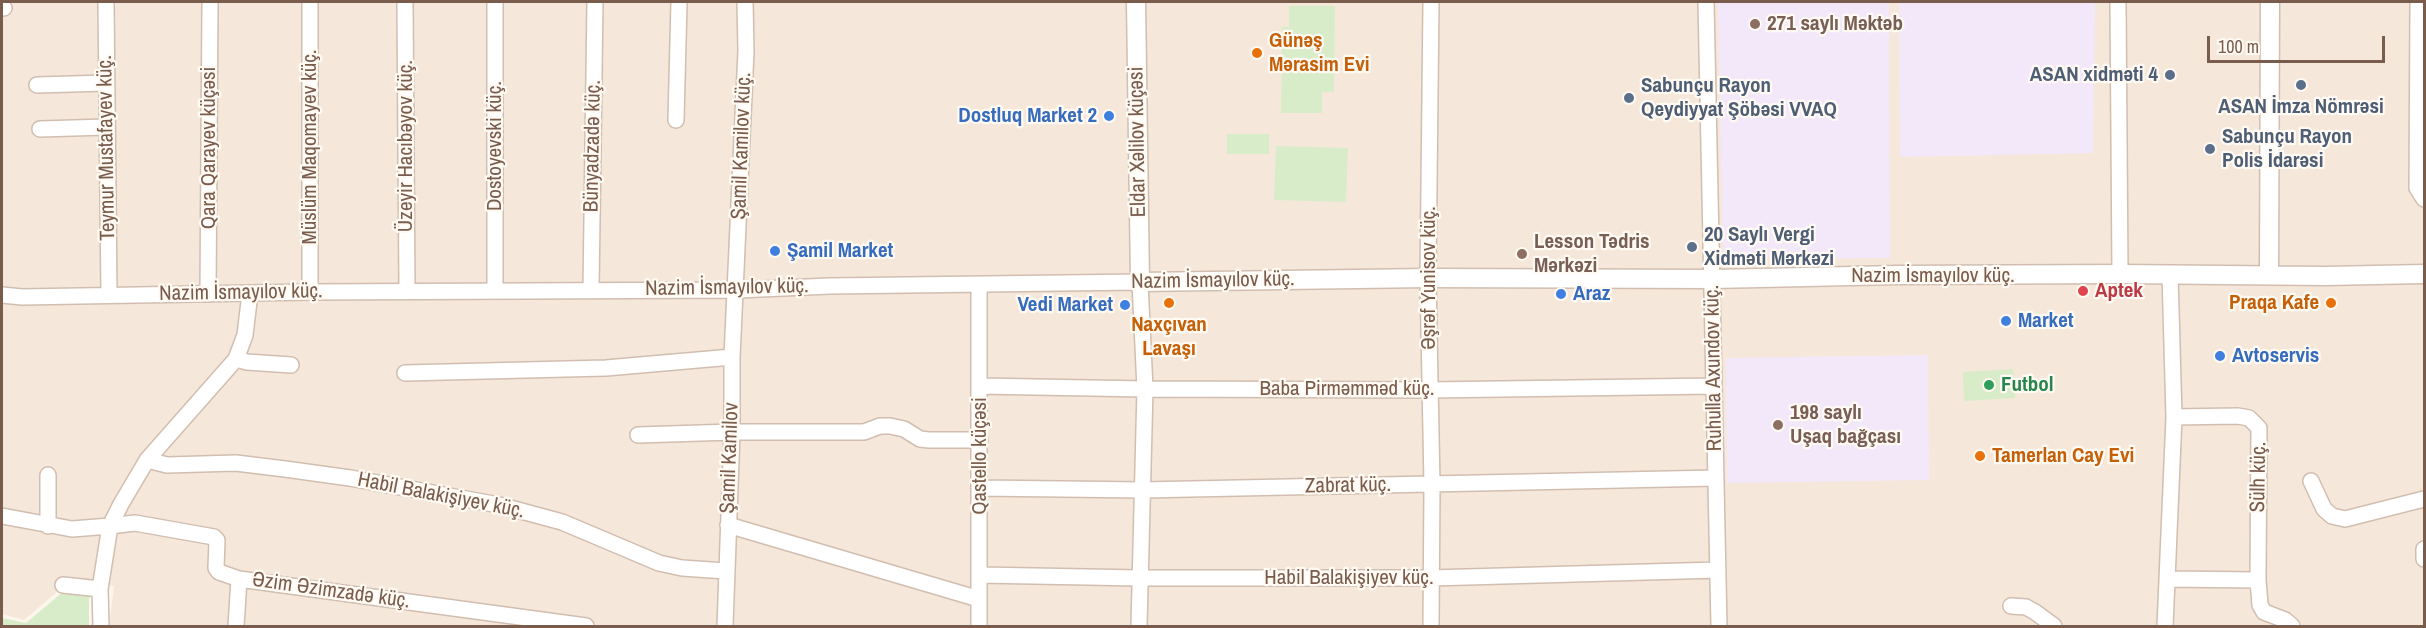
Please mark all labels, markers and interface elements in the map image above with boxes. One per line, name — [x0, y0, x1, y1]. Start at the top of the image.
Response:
place label: 271 saylı Məktəb — [1767, 11, 1903, 37]
marker: 271 saylı Məktəb — [1748, 17, 1762, 31]
scale bar — [2210, 24, 2388, 62]
place label: Günəş Mərasim Evi — [1269, 28, 1370, 78]
text: 100 m — [2218, 34, 2259, 59]
marker: Günəş Mərasim Evi — [1250, 46, 1264, 60]
street label: Müslüm Maqomayev küç. — [297, 49, 323, 245]
street label: Teymur Mustafayev küç. — [93, 55, 121, 241]
street label: Üzeyir Hacıbəyov küç. — [393, 60, 419, 232]
place label: ASAN xidməti 4 — [2030, 62, 2158, 88]
street label: Eldar Xəlilov küçəsi — [1124, 66, 1152, 218]
street label: Qara Qarayev küçəsi — [196, 67, 222, 229]
marker: ASAN xidməti 4 — [2163, 68, 2177, 82]
street label: Şamil Kamilov küç. — [727, 72, 757, 220]
place label: Sabunçu Rayon Qeydiyyat Şöbəsi VVAQ — [1641, 73, 1837, 123]
marker: ASAN İmza Nömrəsi — [2294, 78, 2308, 92]
street label: Bünyadzadə küç. — [579, 80, 607, 212]
street label: Dostoyevski küç. — [482, 81, 508, 211]
marker: Sabunçu Rayon Qeydiyyat Şöbəsi VVAQ — [1622, 91, 1636, 105]
place label: ASAN İmza Nömrəsi — [2218, 94, 2384, 120]
place label: Dostluq Market 2 — [958, 103, 1097, 129]
marker: Dostluq Market 2 — [1102, 109, 1116, 123]
place label: Sabunçu Rayon Polis İdarəsi — [2222, 124, 2352, 174]
marker: Sabunçu Rayon Polis İdarəsi — [2203, 142, 2217, 156]
street label: Əşrəf Yunisov küç. — [1416, 206, 1442, 350]
place label: 20 Saylı Vergi Xidməti Mərkəzi — [1704, 222, 1834, 272]
place label: Lesson Tədris Mərkəzi — [1534, 229, 1649, 279]
place label: Şamil Market — [787, 238, 893, 264]
marker: 20 Saylı Vergi Xidməti Mərkəzi — [1685, 240, 1699, 254]
marker: Şamil Market — [768, 244, 782, 258]
marker: Lesson Tədris Mərkəzi — [1515, 247, 1529, 261]
street label: Nazim İsmayılov küç. — [1851, 263, 2015, 289]
street label: Nazim İsmayılov küç. — [1131, 267, 1295, 295]
street label: Nazim İsmayılov küç. — [645, 274, 809, 302]
place label: Aptek — [2095, 278, 2143, 304]
street label: Nazim İsmayılov küç. — [159, 279, 323, 307]
place label: Araz — [1573, 281, 1610, 307]
marker: Aptek — [2076, 284, 2090, 298]
street label: Ruhulla Axundov küç. — [1700, 285, 1728, 451]
marker: Araz — [1554, 287, 1568, 301]
place label: Praqa Kafe — [2229, 290, 2319, 316]
place label: Vedi Market — [1018, 292, 1113, 318]
marker: Naxçıvan Lavaşı — [1162, 296, 1176, 310]
marker: Praqa Kafe — [2324, 296, 2338, 310]
marker: Vedi Market — [1118, 298, 1132, 312]
place label: Market — [2018, 308, 2074, 334]
place label: Naxçıvan Lavaşı — [1131, 312, 1207, 362]
marker: Market — [1999, 314, 2013, 328]
place label: Avtoservis — [2232, 343, 2319, 369]
marker: Avtoservis — [2213, 349, 2227, 363]
place label: Futbol — [2001, 372, 2054, 398]
street label: Baba Pirməmməd küç. — [1259, 376, 1435, 402]
marker: Futbol — [1982, 378, 1996, 392]
street label: Qastello küçəsi — [967, 397, 993, 515]
place label: 198 saylı Uşaq bağçası — [1790, 400, 1901, 450]
street label: Şamil Kamilov — [715, 402, 745, 514]
marker: 198 saylı Uşaq bağçası — [1771, 418, 1785, 432]
street label: Sülh küç. — [2246, 441, 2272, 513]
place label: Tamerlan Cay Evi — [1992, 443, 2134, 469]
marker: Tamerlan Cay Evi — [1973, 449, 1987, 463]
street label: Habil Balakişiyev küç. — [355, 467, 527, 525]
street label: Zabrat küç. — [1305, 473, 1391, 499]
street label: Habil Balakişiyev küç. — [1264, 565, 1434, 591]
street label: Əzim Əzimzadə küç. — [250, 567, 412, 615]

